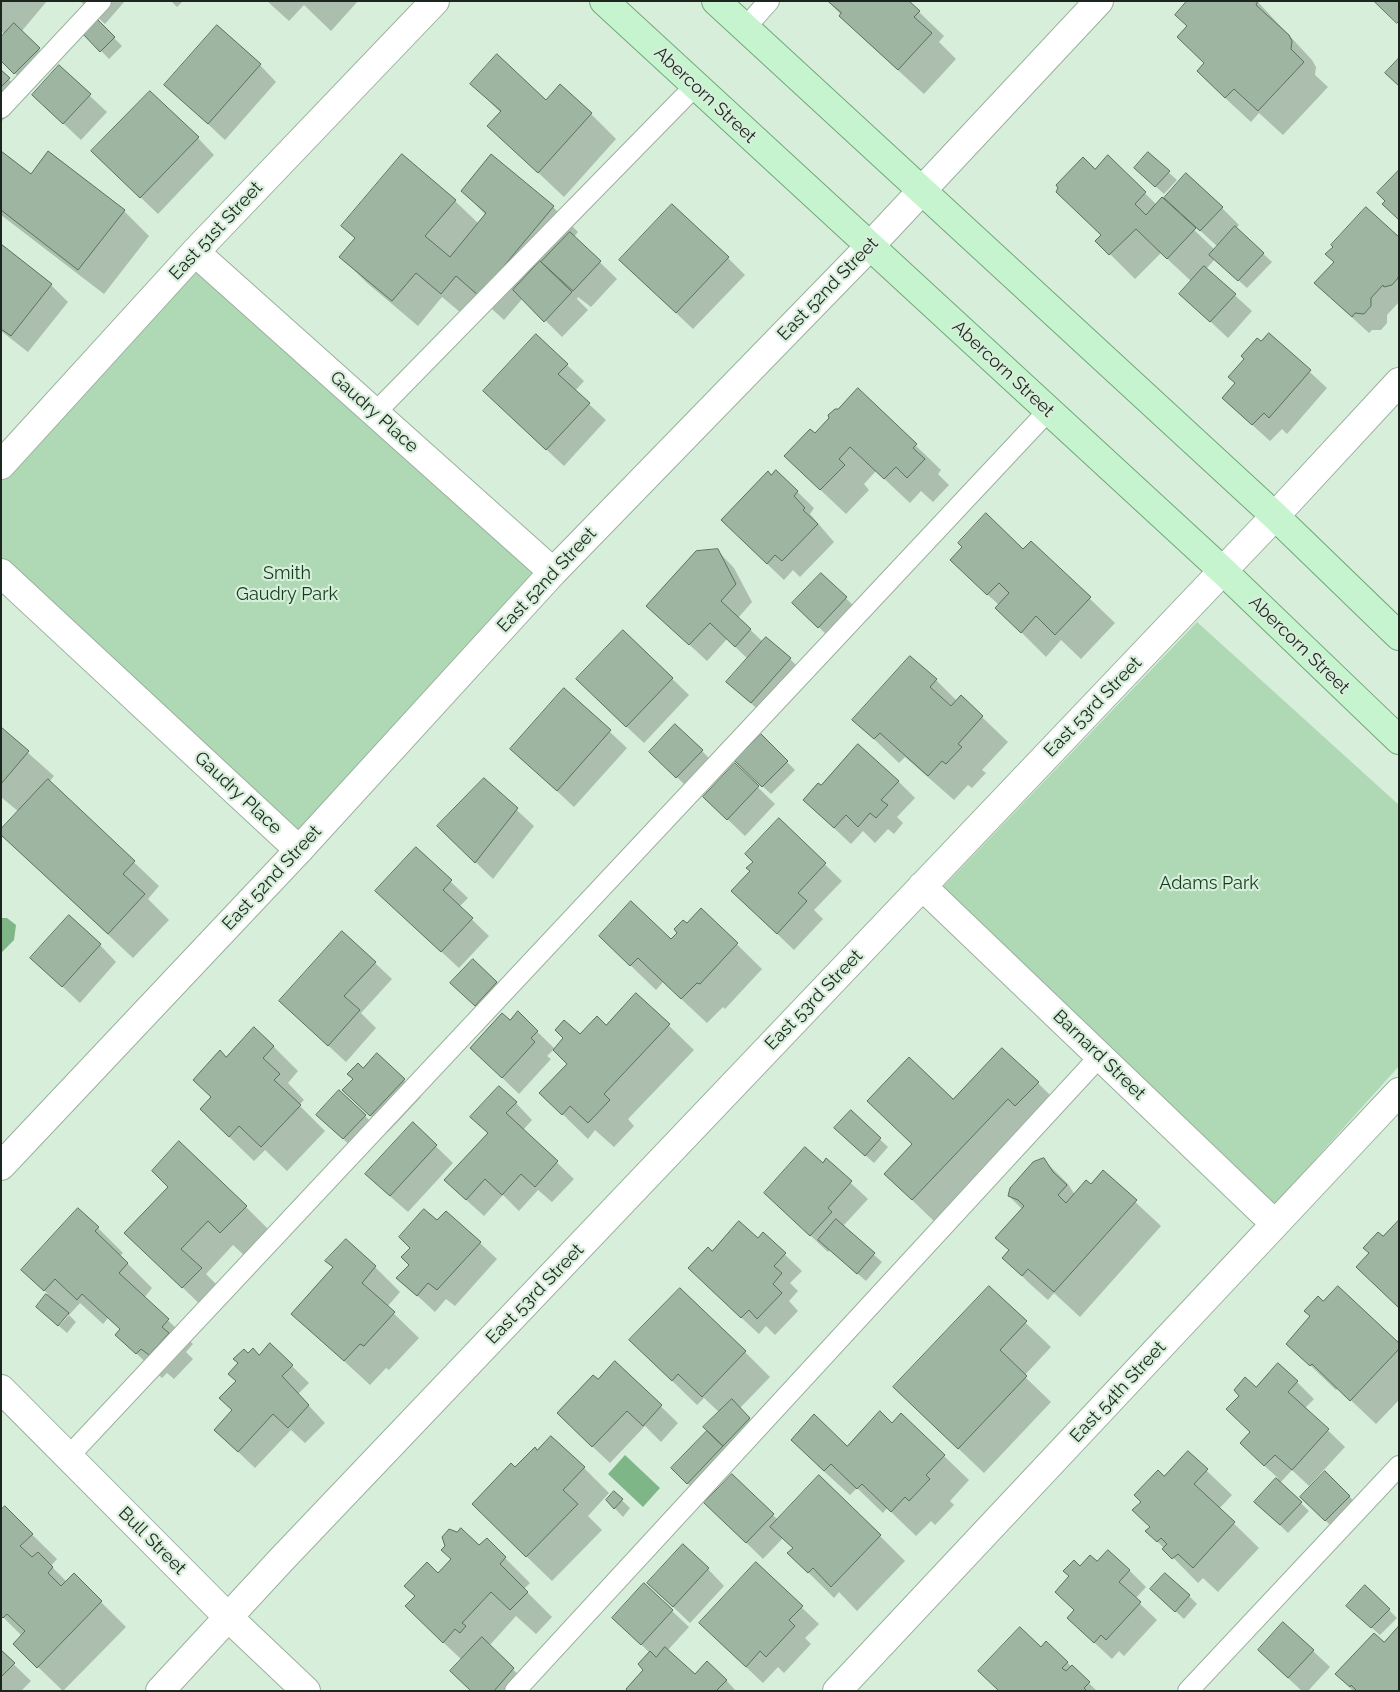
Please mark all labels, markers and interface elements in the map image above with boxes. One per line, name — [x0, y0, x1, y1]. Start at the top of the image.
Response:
street label: Abercorn Street — [649, 42, 761, 148]
street label: East 51st Street — [165, 177, 267, 285]
street label: East 52nd Street — [773, 233, 883, 345]
street label: Abercorn Street — [947, 316, 1059, 422]
street label: Gaudry Place — [325, 367, 423, 457]
street label: East 52nd Street — [493, 523, 601, 637]
park label: Smith Gaudry Park — [236, 563, 338, 606]
street label: Abercorn Street — [1244, 591, 1354, 699]
street label: East 53rd Street — [1040, 652, 1146, 762]
street label: Gaudry Place — [190, 747, 286, 839]
street label: East 52nd Street — [218, 821, 326, 935]
park label: Adams Park — [1159, 873, 1259, 895]
street label: East 53rd Street — [761, 945, 867, 1055]
street label: Barnard Street — [1048, 1005, 1150, 1105]
street label: East 53rd Street — [482, 1239, 588, 1349]
street label: East 54th Street — [1066, 1337, 1170, 1447]
street label: Bull Street — [114, 1503, 190, 1579]

